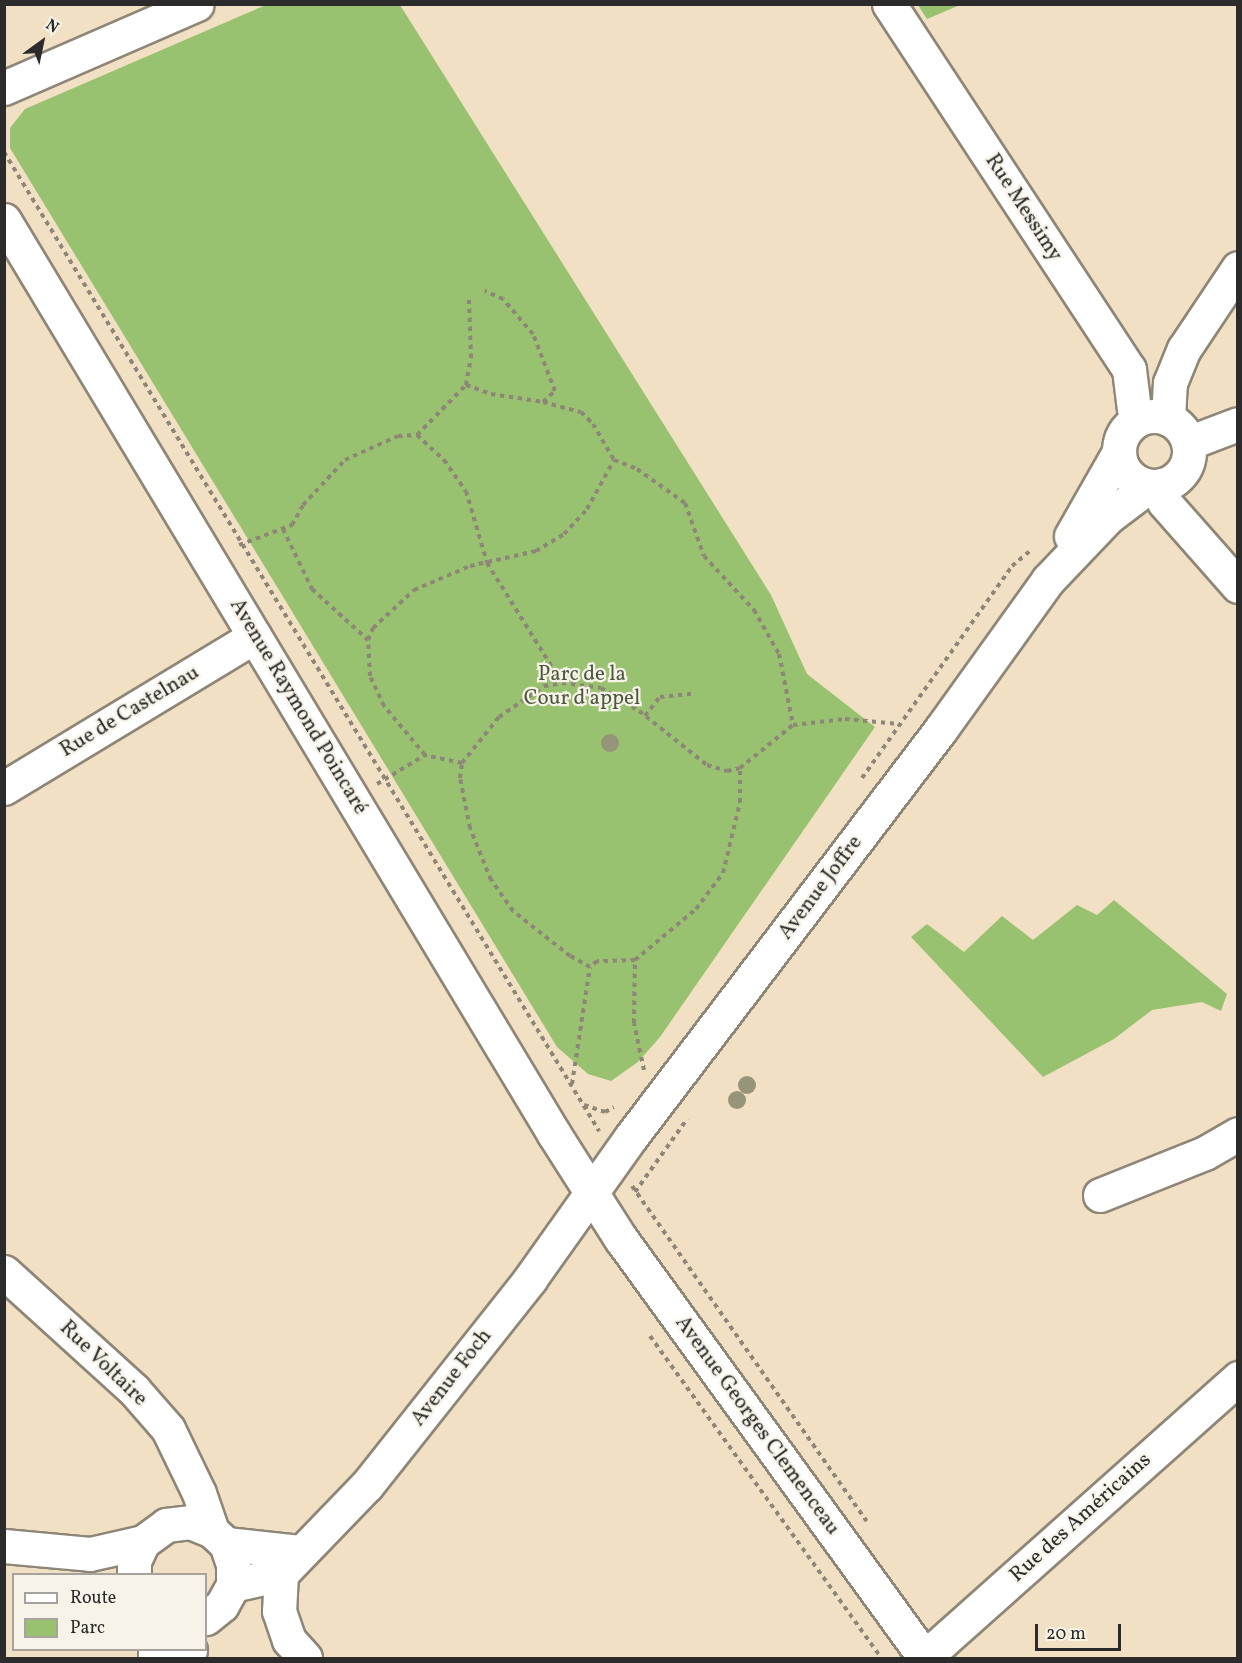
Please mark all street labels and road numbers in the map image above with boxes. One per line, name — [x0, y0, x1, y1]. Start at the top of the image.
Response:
street label: Rue Messimy — [979, 150, 1067, 266]
street label: Avenue Raymond Poincaré — [224, 595, 372, 819]
street label: Rue de Castelnau — [56, 661, 204, 763]
street label: Avenue Joffre — [774, 831, 868, 945]
street label: Avenue Georges Clemenceau — [669, 1312, 845, 1540]
street label: Rue Voltaire — [54, 1316, 152, 1412]
street label: Avenue Foch — [406, 1324, 498, 1432]
street label: Rue des Américains — [1005, 1448, 1157, 1588]

